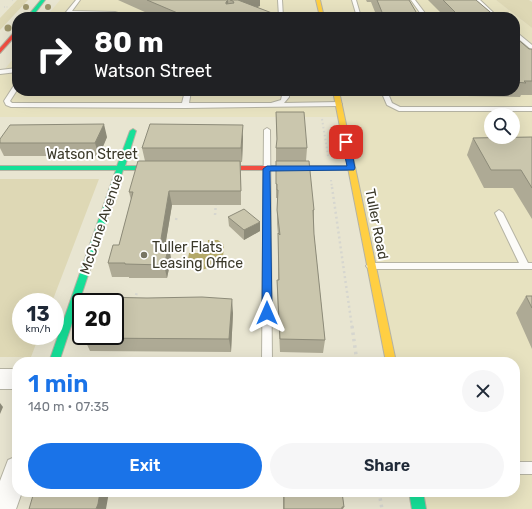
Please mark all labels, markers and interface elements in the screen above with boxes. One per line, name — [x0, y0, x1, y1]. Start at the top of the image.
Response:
text: 80 m — [94, 26, 164, 59]
icon: right — [28, 28, 80, 80]
text: Watson Street — [94, 60, 212, 82]
map controls — [484, 108, 520, 144]
button: search — [484, 108, 520, 144]
pin — [329, 125, 363, 159]
icon: arrive — [335, 131, 357, 153]
street label: Watson Street — [46, 146, 138, 163]
street label: McCune Avenue — [76, 172, 127, 277]
street label: Tuller Road — [361, 187, 392, 261]
place label: Tuller Flats Leasing Office — [152, 239, 243, 272]
marker: Tuller Flats Leasing Office — [139, 250, 149, 260]
position arrow — [246, 292, 288, 334]
speed limit sign: 20 — [72, 293, 124, 345]
text: 13 — [26, 302, 50, 326]
text: km/h — [26, 323, 50, 335]
text: 1 min — [28, 370, 88, 398]
button: close — [462, 370, 504, 412]
text: 140 m · 07:35 — [28, 399, 109, 414]
button: Exit — [28, 443, 262, 489]
button: Share — [270, 443, 504, 489]

